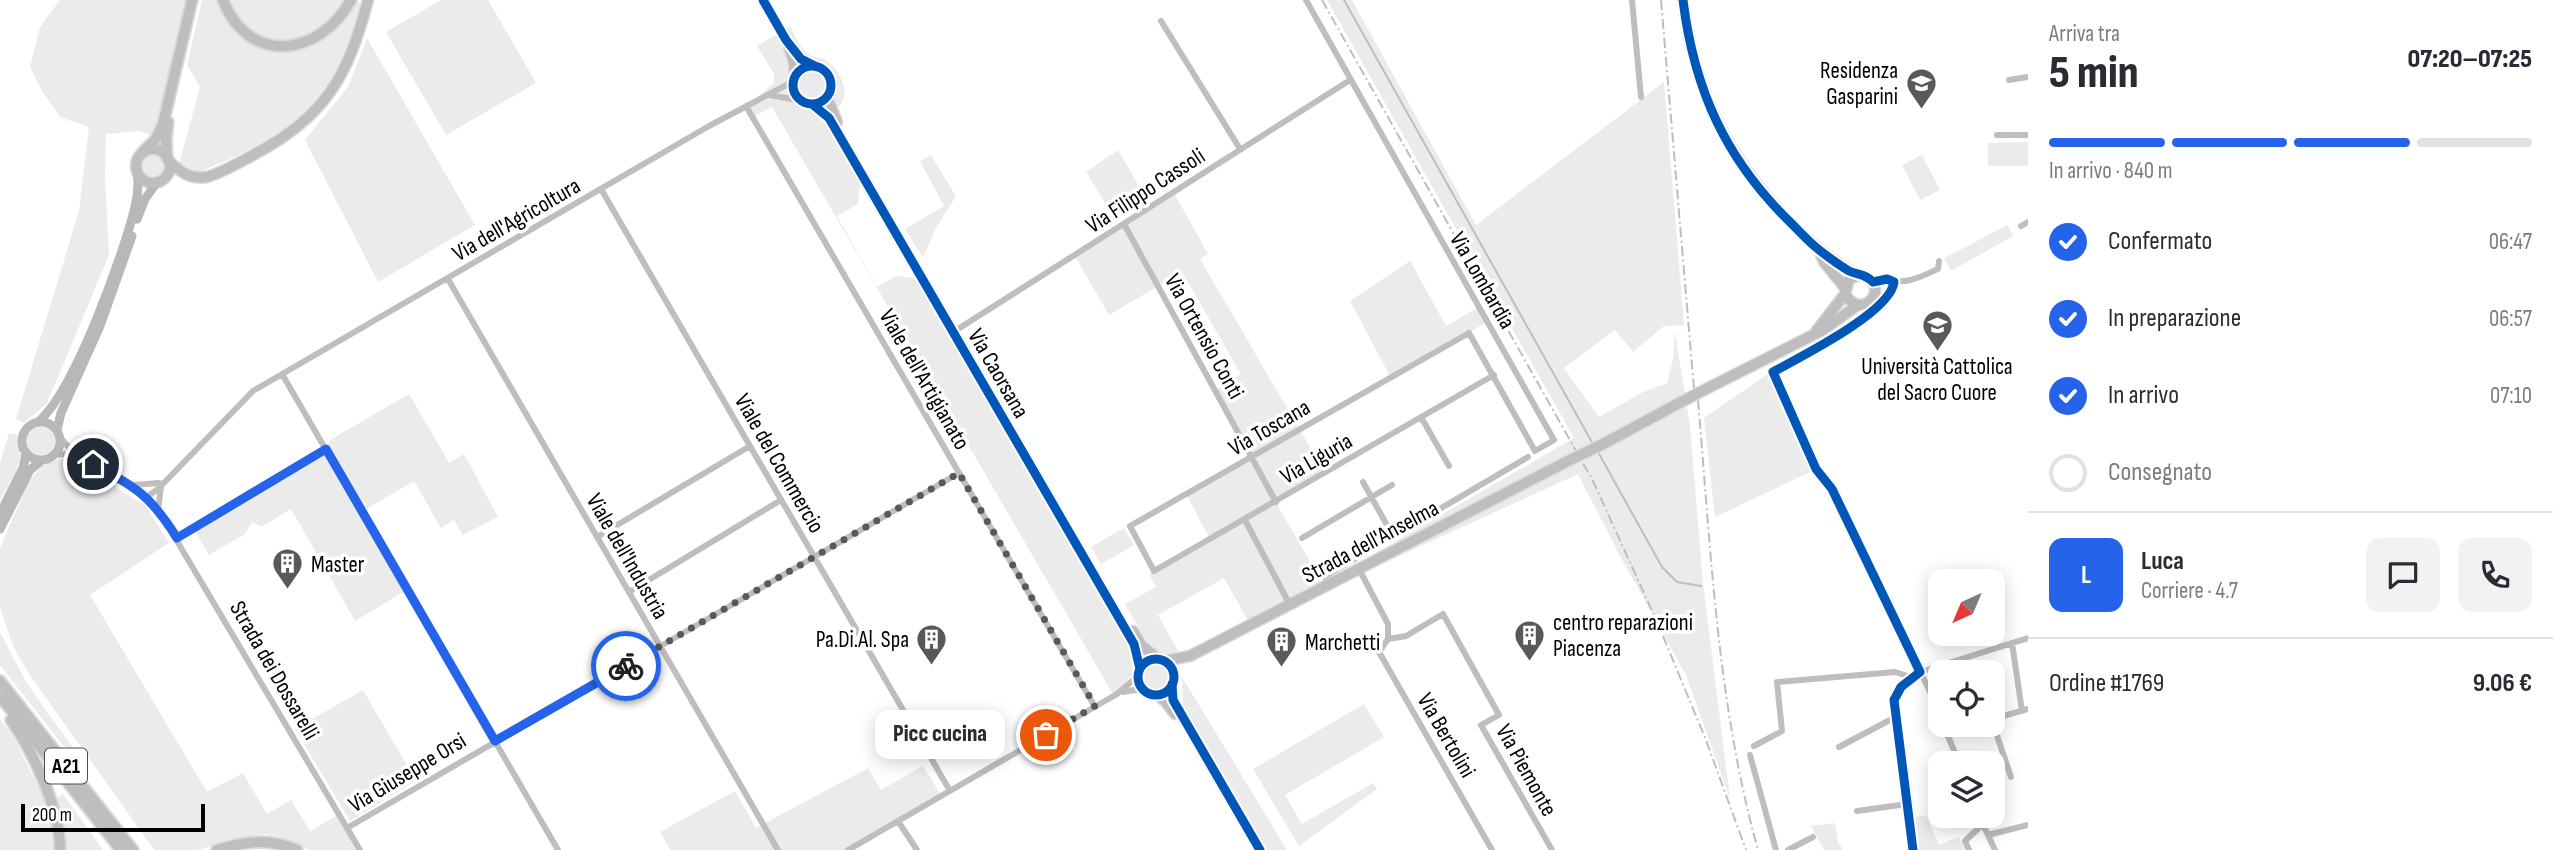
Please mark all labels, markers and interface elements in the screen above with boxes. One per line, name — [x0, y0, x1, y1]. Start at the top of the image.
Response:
text: Arriva tra — [2049, 20, 2120, 48]
text: 07:20–07:25 — [2408, 44, 2532, 75]
text: 5 min — [2049, 46, 2139, 101]
place label: Residenza Gasparini — [1820, 57, 1898, 111]
school or university icon: Residenza Gasparini — [1904, 66, 1938, 110]
street label: Via Filippo Cassoli — [1081, 142, 1210, 240]
text: In arrivo · 840 m — [2049, 157, 2172, 185]
street label: Via dell'Agricoltura — [448, 172, 585, 268]
icon: check — [2049, 223, 2087, 261]
text: Confermato — [2108, 226, 2212, 257]
street label: Via Lombardia — [1443, 227, 1521, 334]
text: 06:47 — [2489, 228, 2532, 256]
street label: Via Ortensio Conti — [1158, 269, 1250, 404]
icon: check — [2049, 300, 2087, 338]
text: In preparazione — [2108, 303, 2241, 334]
street label: Viale dell'Artigianato — [873, 304, 976, 455]
text: 06:57 — [2489, 305, 2532, 333]
school or university icon: Università Cattolica del Sacro Cuore — [1920, 308, 1954, 352]
street label: Via Caorsana — [961, 324, 1035, 423]
place label: Università Cattolica del Sacro Cuore — [1861, 353, 2013, 407]
icon: check — [2049, 377, 2087, 415]
text: In arrivo — [2108, 380, 2179, 411]
text: 07:10 — [2490, 382, 2532, 410]
street label: Viale del Commercio — [728, 389, 830, 538]
street label: Via Toscana — [1224, 393, 1315, 462]
street label: Via Liguria — [1276, 427, 1357, 491]
pin — [63, 434, 123, 494]
icon: home — [74, 445, 112, 483]
text: Consegnato — [2108, 457, 2212, 488]
street label: Viale dell'Industria — [580, 489, 674, 624]
street label: Strada dell'Anselma — [1297, 494, 1444, 590]
button: chat — [2366, 538, 2440, 612]
button: phone — [2458, 538, 2532, 612]
text: Luca — [2141, 546, 2184, 577]
building icon: Master — [271, 547, 305, 591]
place label: Master — [311, 551, 365, 579]
text: L — [2081, 560, 2091, 591]
north arrow — [1928, 569, 2006, 646]
map controls — [1928, 569, 2005, 828]
text: Corriere · 4.7 — [2141, 577, 2238, 605]
street label: Strada dei Dossarelli — [223, 596, 325, 745]
place label: centro reparazioni Piacenza — [1553, 609, 1693, 663]
building icon: centro reparazioni Piacenza — [1513, 618, 1547, 662]
building icon: Pa.Di.Al. Spa — [915, 622, 949, 666]
building icon: Marchetti — [1265, 625, 1299, 669]
place label: Pa.Di.Al. Spa — [816, 626, 909, 654]
place label: Marchetti — [1305, 629, 1380, 657]
courier — [591, 631, 661, 701]
icon: bike — [607, 647, 645, 685]
button: locate — [1928, 660, 2005, 737]
text: Ordine #1769 — [2049, 668, 2164, 699]
text: 9.06 € — [2473, 668, 2532, 699]
street label: Via Bertolini — [1411, 688, 1482, 783]
pin — [1016, 705, 1076, 765]
callout: Picc cucina — [874, 710, 1004, 760]
icon: bag — [1027, 716, 1065, 754]
text: Picc cucina — [893, 720, 987, 748]
street label: Via Piemonte — [1489, 720, 1563, 821]
street label: Via Giuseppe Orsi — [344, 727, 471, 819]
road number: A21 — [45, 748, 87, 784]
button: layers — [1928, 751, 2005, 828]
scale bar — [21, 801, 205, 833]
text: 200 m — [32, 804, 72, 827]

